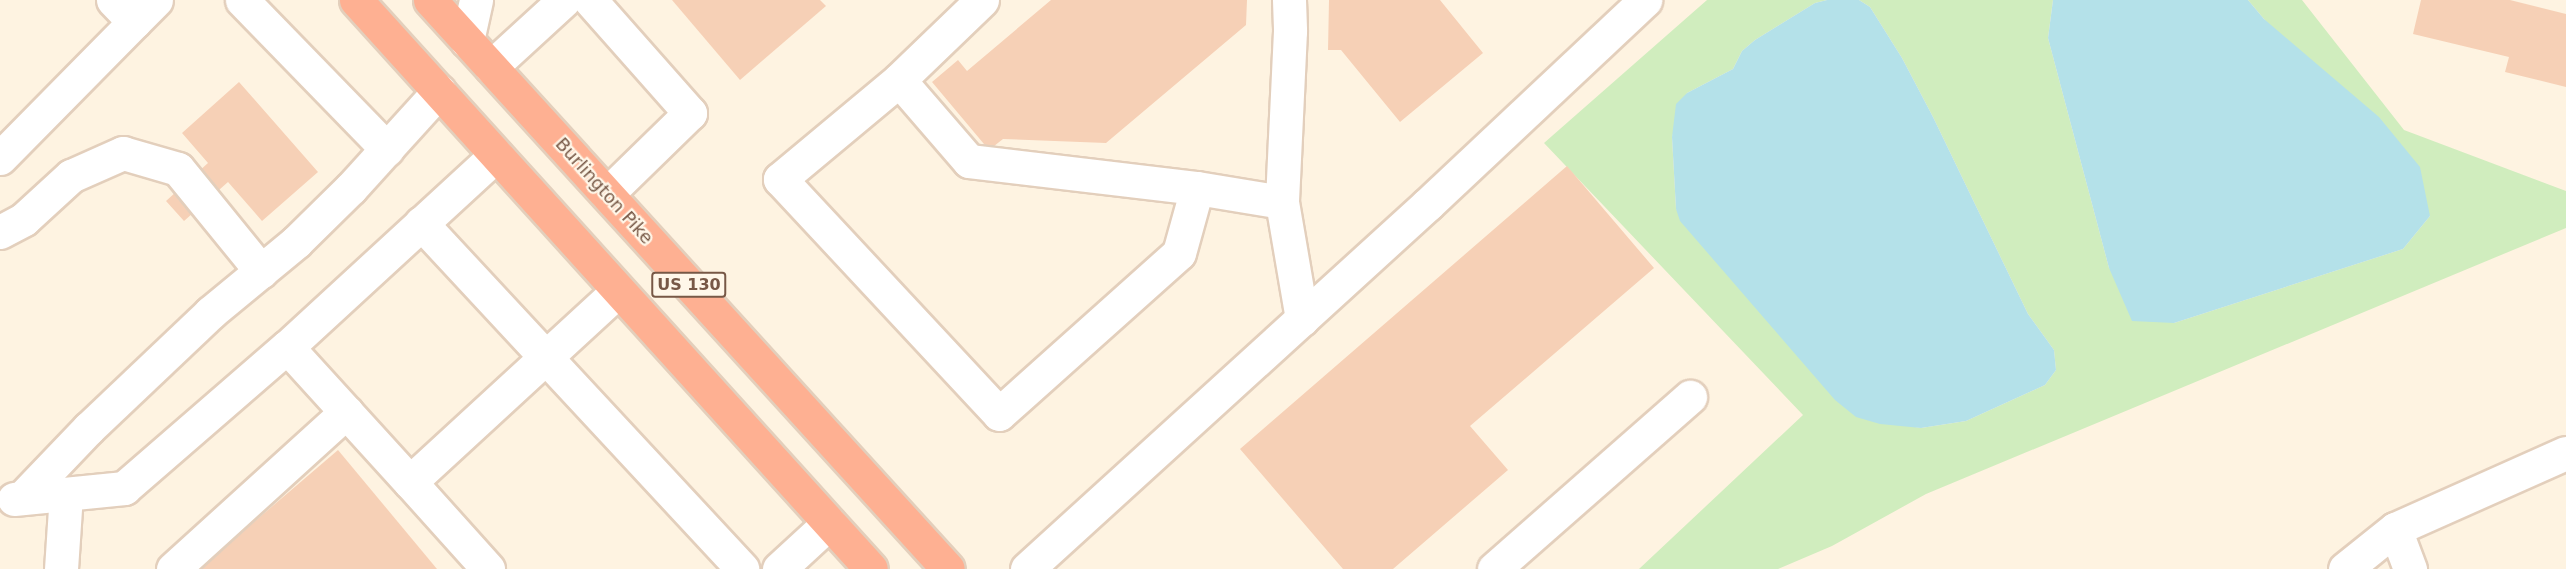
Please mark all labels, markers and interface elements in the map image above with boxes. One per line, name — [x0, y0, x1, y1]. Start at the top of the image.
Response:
street label: Burlington Pike — [551, 133, 657, 249]
road number: US 130 — [650, 272, 728, 298]

